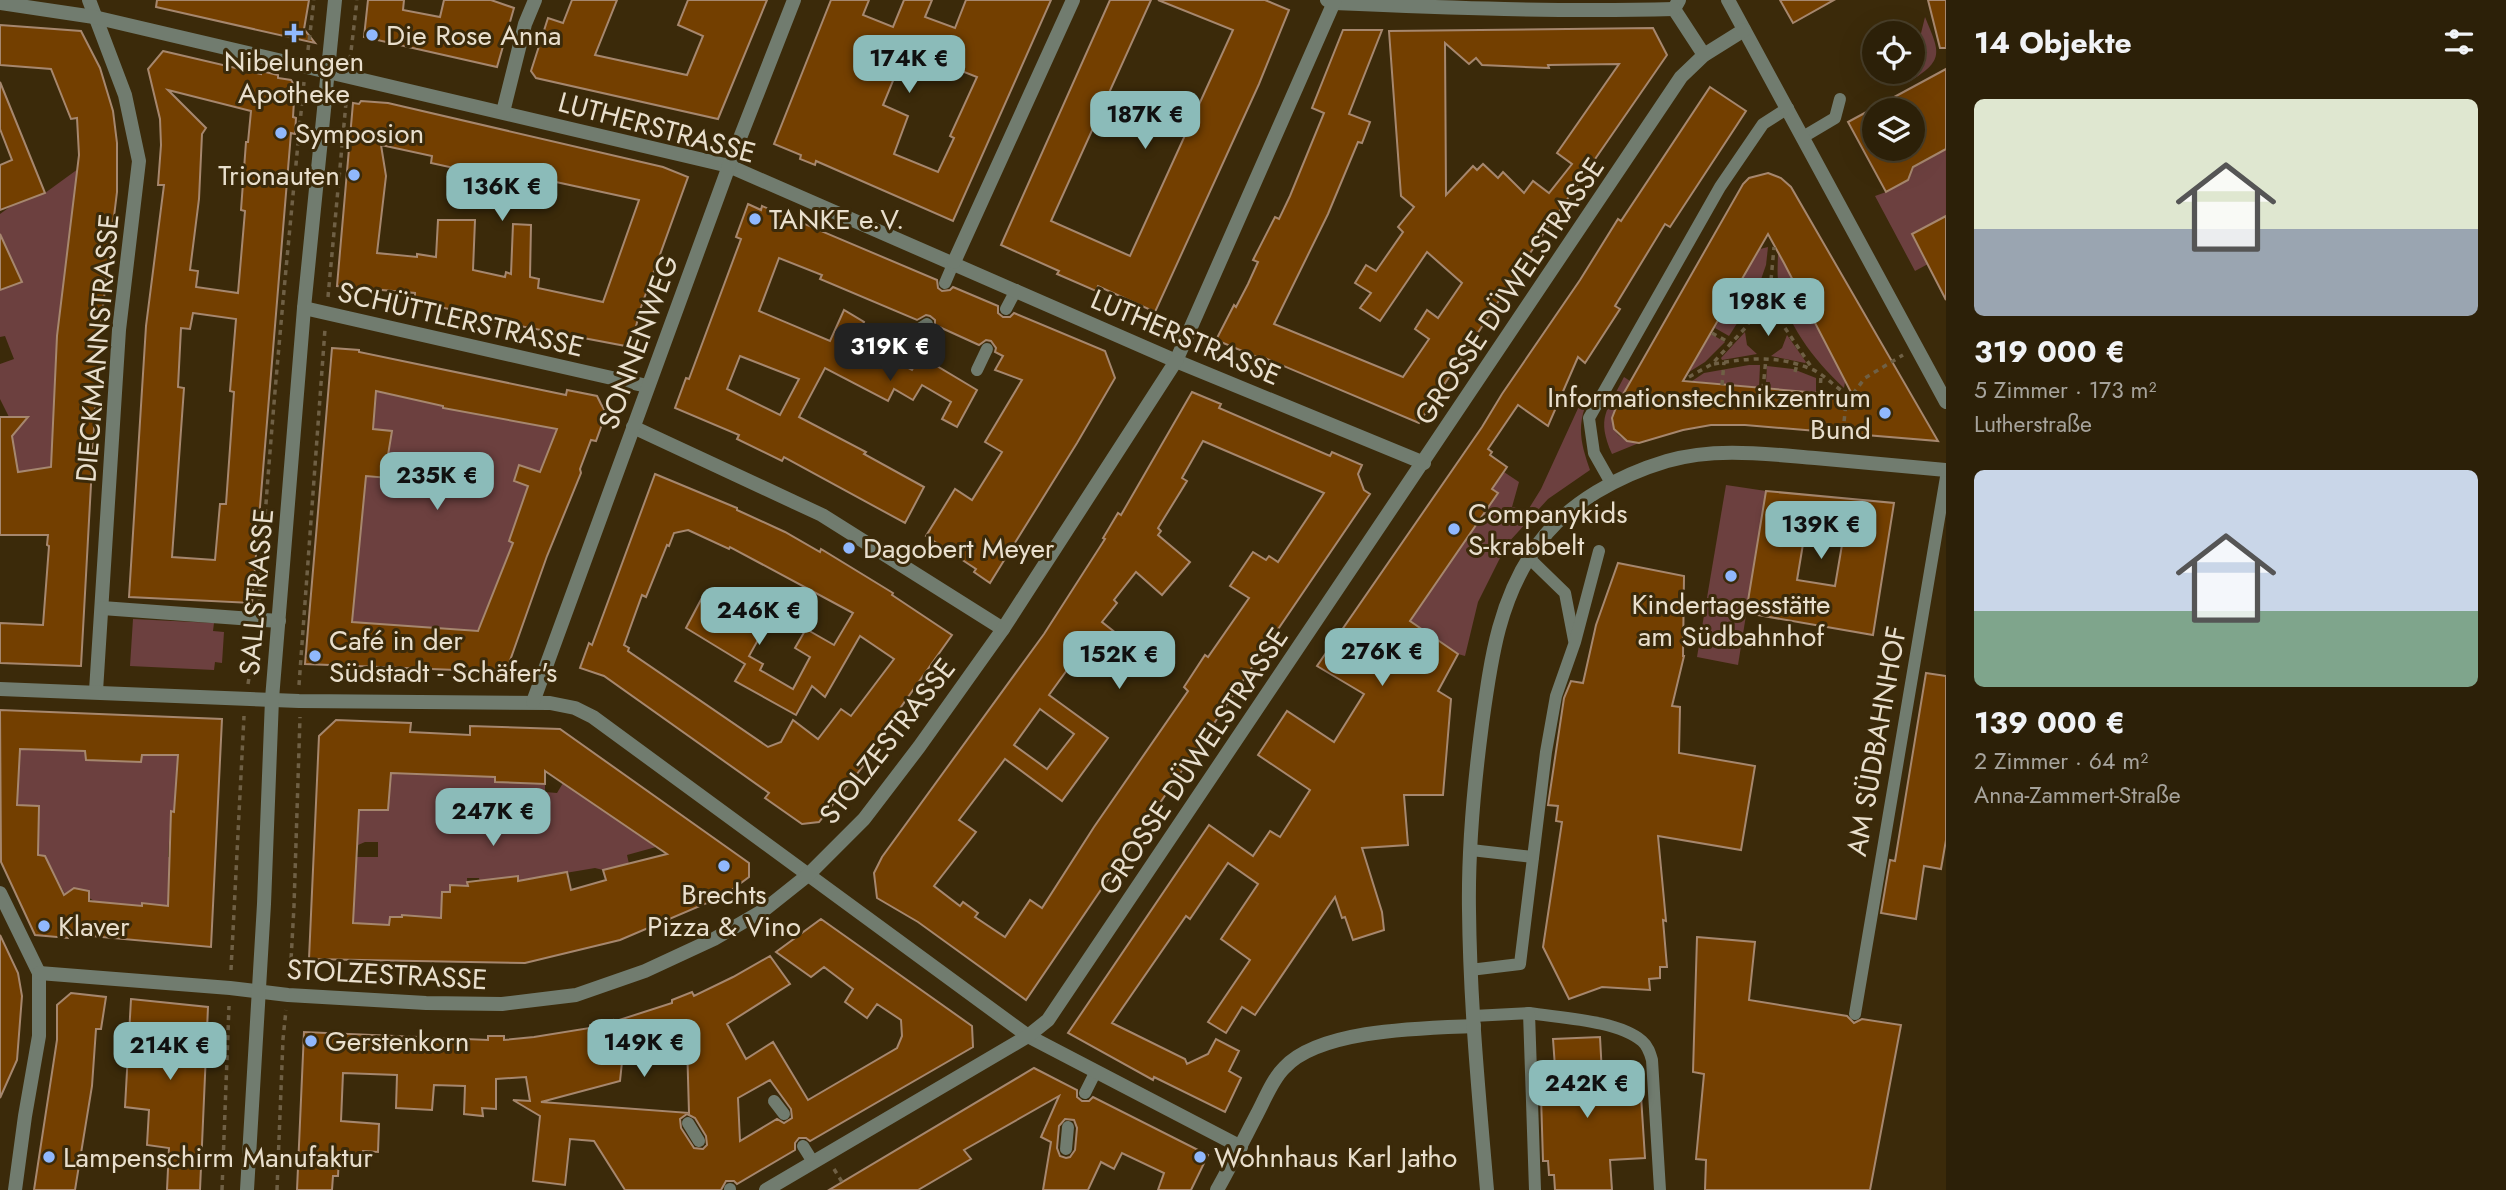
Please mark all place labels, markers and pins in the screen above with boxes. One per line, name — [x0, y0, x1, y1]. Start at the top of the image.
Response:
place label: Die Rose Anna — [386, 15, 562, 56]
marker: Nibelungen Apotheke — [286, 25, 302, 41]
marker: Die Rose Anna — [364, 27, 380, 43]
pin: 174K € — [852, 36, 966, 95]
place label: Nibelungen Apotheke — [224, 41, 364, 114]
pin: 187K € — [1088, 92, 1202, 151]
place label: Symposion — [295, 113, 424, 154]
marker: Symposion — [273, 125, 289, 141]
place label: Trionauten — [218, 155, 340, 196]
pin: 136K € — [445, 164, 559, 223]
marker: Trionauten — [346, 167, 362, 183]
place label: TANKE e.V. — [769, 199, 905, 240]
marker: TANKE e.V. — [747, 211, 763, 227]
pin: 198K € — [1711, 278, 1825, 338]
pin: 319K € — [833, 324, 947, 383]
place label: Informationstechnikzentrum Bund — [1547, 377, 1871, 450]
marker: Informationstechnikzentrum Bund — [1877, 405, 1893, 421]
pin: 235K € — [380, 452, 494, 512]
place label: Companykids S-krabbelt — [1468, 493, 1627, 566]
pin: 139K € — [1764, 502, 1878, 561]
marker: Companykids S-krabbelt — [1446, 521, 1462, 537]
place label: Dagobert Meyer — [863, 528, 1055, 569]
marker: Dagobert Meyer — [841, 540, 857, 556]
marker: Kindertagesstätte am Südbahnhof — [1723, 568, 1739, 584]
place label: Kindertagesstätte am Südbahnhof — [1631, 584, 1831, 657]
pin: 246K € — [702, 588, 816, 647]
place label: Café in der Südstadt - Schäfer's — [329, 620, 557, 693]
pin: 276K € — [1325, 628, 1439, 688]
pin: 152K € — [1062, 632, 1176, 691]
marker: Café in der Südstadt - Schäfer's — [307, 648, 323, 664]
pin: 247K € — [436, 788, 550, 848]
marker: Brechts Pizza & Vino — [716, 858, 732, 874]
place label: Brechts Pizza & Vino — [647, 874, 801, 947]
place label: Klaver — [58, 906, 130, 947]
marker: Klaver — [36, 918, 52, 934]
pin: 149K € — [587, 1020, 701, 1079]
place label: Gerstenkorn — [325, 1021, 469, 1062]
pin: 214K € — [113, 1023, 227, 1082]
marker: Gerstenkorn — [303, 1033, 319, 1049]
pin: 242K € — [1530, 1060, 1644, 1120]
place label: Lampenschirm Manufaktur — [63, 1137, 373, 1178]
place label: Wohnhaus Karl Jatho — [1214, 1137, 1457, 1178]
marker: Lampenschirm Manufaktur — [41, 1149, 57, 1165]
marker: Wohnhaus Karl Jatho — [1192, 1149, 1208, 1165]

